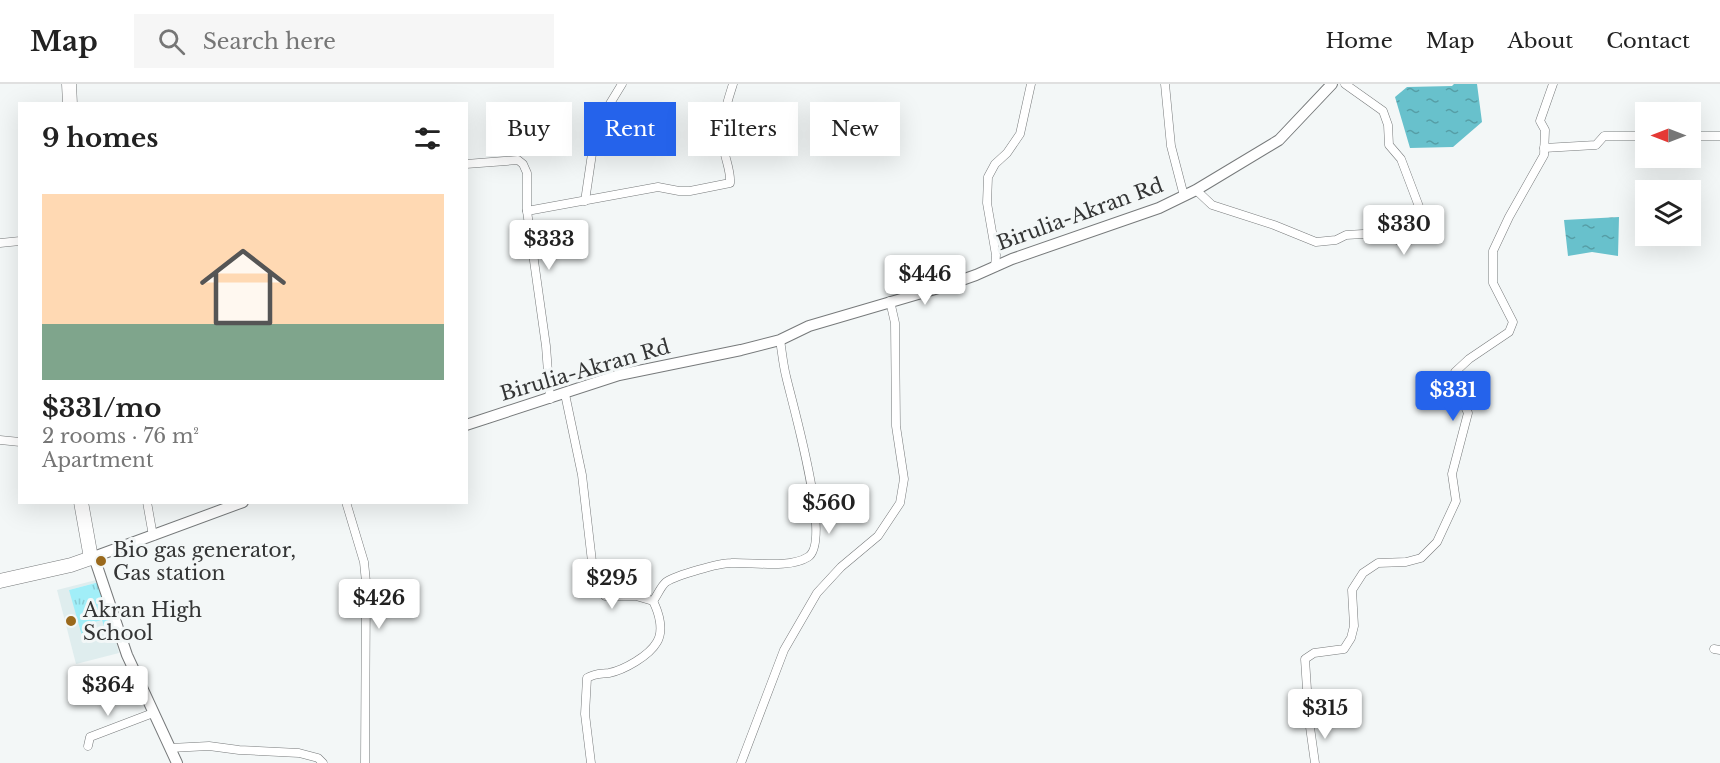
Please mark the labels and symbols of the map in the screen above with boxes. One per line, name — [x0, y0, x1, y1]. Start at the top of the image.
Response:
north arrow — [1635, 102, 1701, 168]
street label: Birulia-Akran Rd — [993, 173, 1167, 255]
pin: $330 — [1368, 205, 1440, 256]
pin: $333 — [513, 220, 585, 271]
pin: $446 — [889, 255, 961, 306]
street label: Birulia-Akran Rd — [497, 334, 673, 406]
pin: $331 — [1417, 371, 1489, 422]
pin: $560 — [793, 484, 865, 535]
place label: Bio gas generator, Gas station — [113, 538, 296, 585]
marker: Bio gas generator, Gas station — [94, 554, 108, 568]
pin: $295 — [576, 559, 648, 610]
pin: $426 — [343, 579, 415, 630]
place label: Akran High School — [82, 598, 202, 645]
marker: Akran High School — [64, 614, 78, 628]
pin: $364 — [72, 666, 144, 717]
pin: $315 — [1289, 689, 1361, 740]

